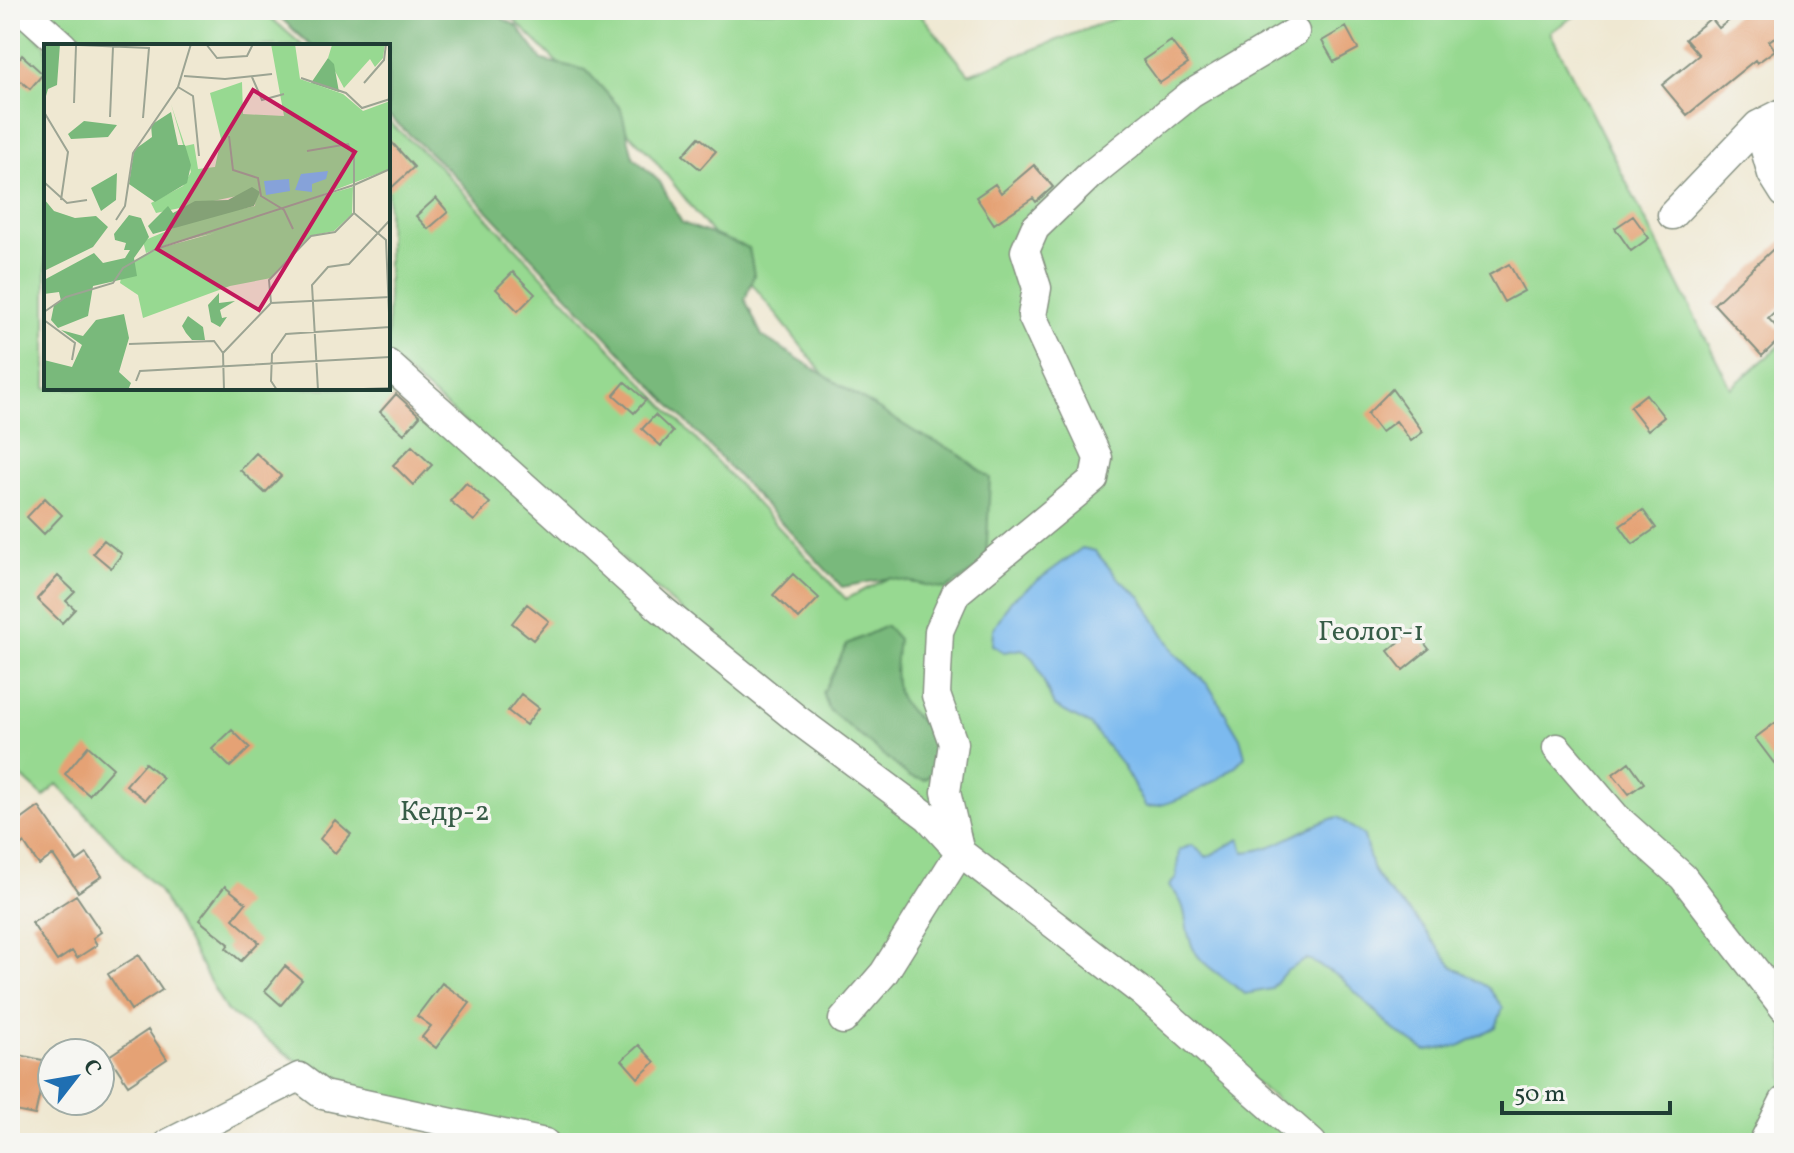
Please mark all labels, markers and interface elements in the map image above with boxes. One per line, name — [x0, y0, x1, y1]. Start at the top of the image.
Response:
inset map — [44, 44, 390, 390]
park label: Геолог-1 — [1318, 613, 1424, 652]
park label: Кедр-2 — [400, 793, 490, 832]
north arrow — [36, 1037, 116, 1117]
text: С — [74, 1054, 108, 1082]
scale bar — [1502, 1065, 1670, 1115]
text: 50 m — [1514, 1078, 1566, 1112]

